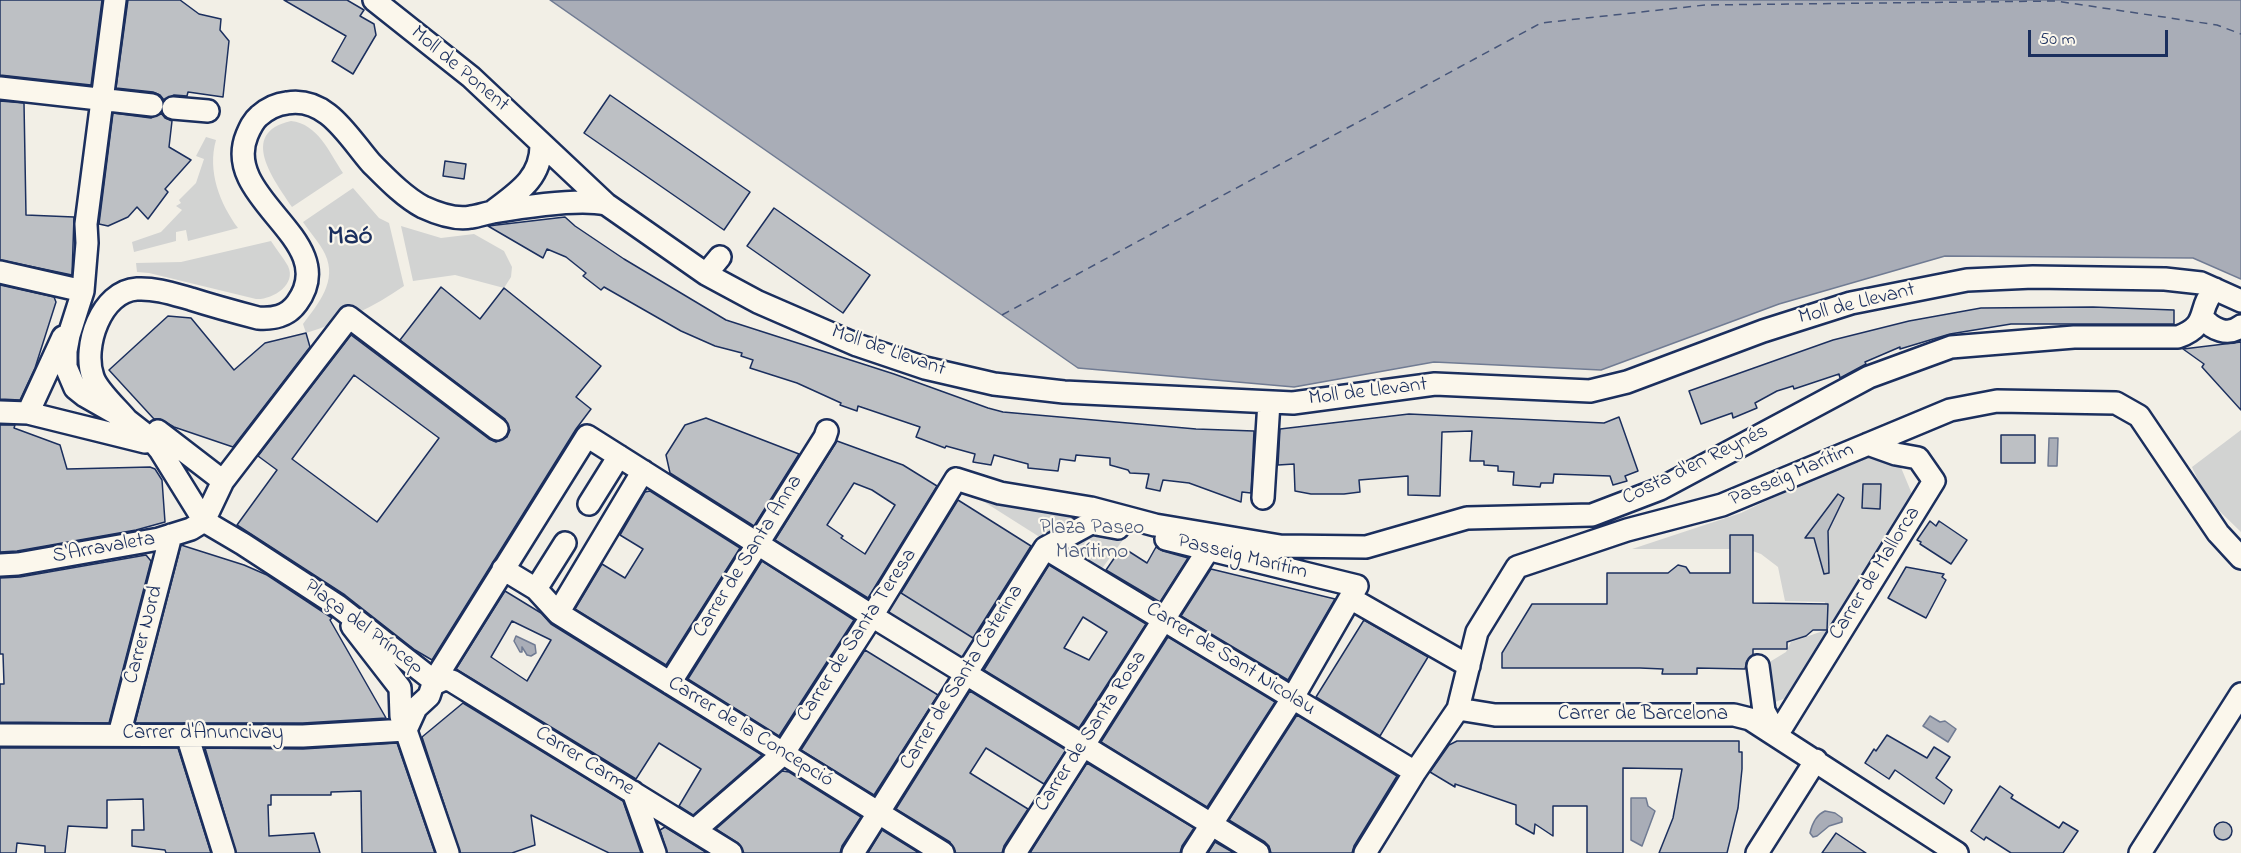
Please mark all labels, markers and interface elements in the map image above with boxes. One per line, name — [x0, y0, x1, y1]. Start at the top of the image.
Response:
scale bar — [2031, 18, 2170, 56]
street label: Moll de Ponent — [405, 22, 513, 118]
text: 50 m — [2039, 27, 2076, 53]
district label: Maó — [327, 223, 373, 255]
street label: Moll de Llevant — [1796, 278, 1918, 332]
street label: Moll de Llevant — [827, 321, 949, 383]
street label: Moll de Llevant — [1307, 373, 1429, 413]
street label: Costa d'en Reynés — [1619, 420, 1773, 512]
street label: Passeig Marítim — [1726, 438, 1858, 514]
street label: Carrer de Santa Anna — [689, 471, 809, 643]
street label: Carrer de Mallorca — [1825, 503, 1927, 645]
park label: Plaza Paseo Marítimo — [1040, 517, 1144, 567]
street label: S'Arravaleta — [51, 528, 157, 570]
street label: Passeig Marítim — [1174, 530, 1310, 586]
street label: Carrer de Santa Teresa — [792, 545, 924, 727]
street label: Plaça del Príncep — [298, 575, 428, 681]
street label: Carrer de Santa Caterina — [896, 581, 1030, 775]
street label: Carrer Nord — [120, 583, 170, 687]
street label: Carrer de Sant Nicolau — [1140, 598, 1320, 722]
street label: Carrer de Santa Rosa — [1031, 647, 1153, 817]
street label: Carrer de la Concepció — [662, 672, 838, 794]
street label: Carrer de Barcelona — [1558, 703, 1728, 729]
street label: Carrer d'Anuncivay — [123, 722, 283, 748]
street label: Carrer Carme — [530, 722, 638, 802]

